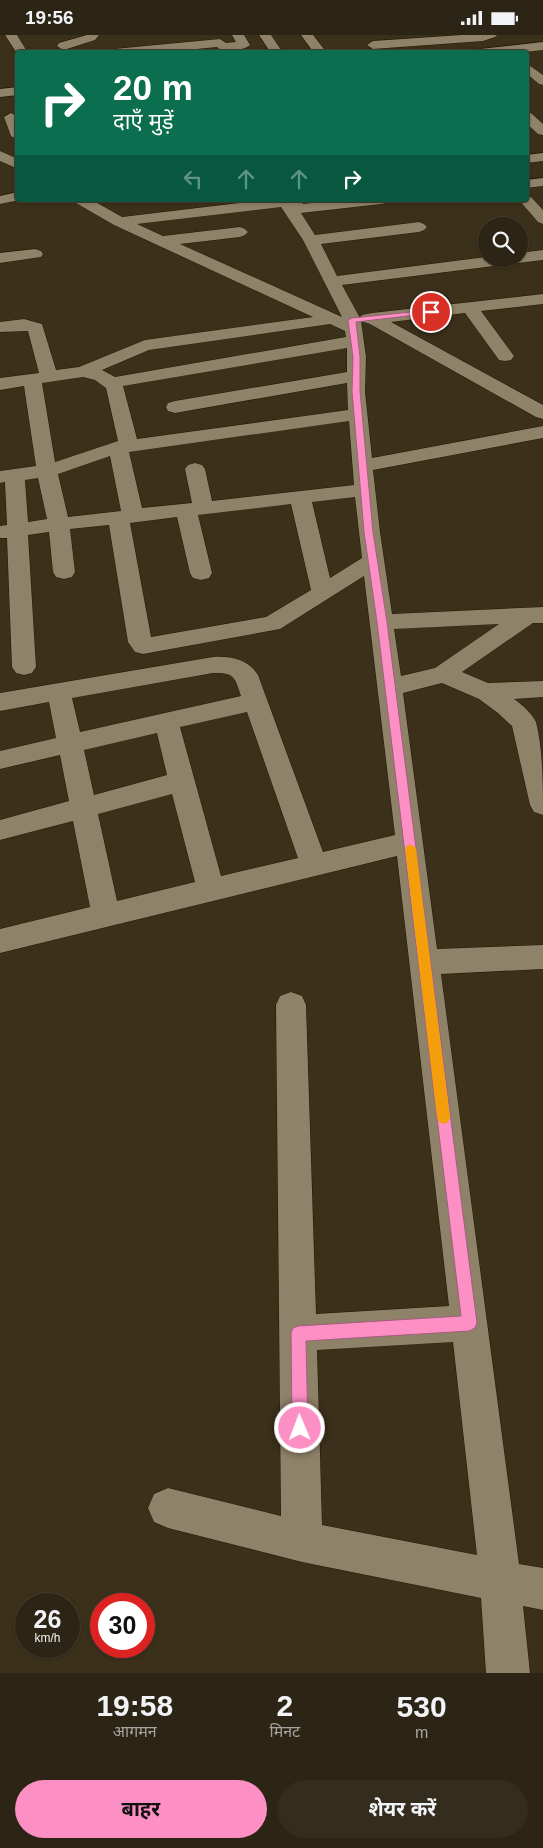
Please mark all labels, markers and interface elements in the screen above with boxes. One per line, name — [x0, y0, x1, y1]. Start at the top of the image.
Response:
text: 19:56 — [25, 7, 74, 28]
text: 20 m — [113, 68, 193, 107]
icon: right — [30, 70, 95, 135]
text: दाएँ मुड़ें — [113, 109, 174, 134]
icon: left — [179, 165, 207, 193]
icon: ahead — [232, 165, 260, 193]
icon: ahead — [285, 165, 313, 193]
icon: right — [338, 165, 366, 193]
map controls — [478, 217, 528, 267]
button: search — [478, 217, 528, 267]
pin — [410, 291, 452, 333]
icon: arrive — [417, 298, 445, 326]
position arrow — [273, 1401, 325, 1453]
speed limit sign: 30 — [90, 1593, 155, 1658]
text: 26 — [34, 1605, 61, 1633]
text: km/h — [34, 1631, 61, 1645]
text: 19:58 — [96, 1689, 173, 1722]
text: 2 — [276, 1689, 293, 1722]
text: 530 — [397, 1690, 447, 1723]
text: आगमन — [113, 1723, 157, 1740]
text: मिनट — [269, 1723, 300, 1740]
text: m — [415, 1724, 428, 1741]
button: बाहर — [15, 1780, 267, 1838]
button: शेयर करें — [277, 1780, 528, 1838]

